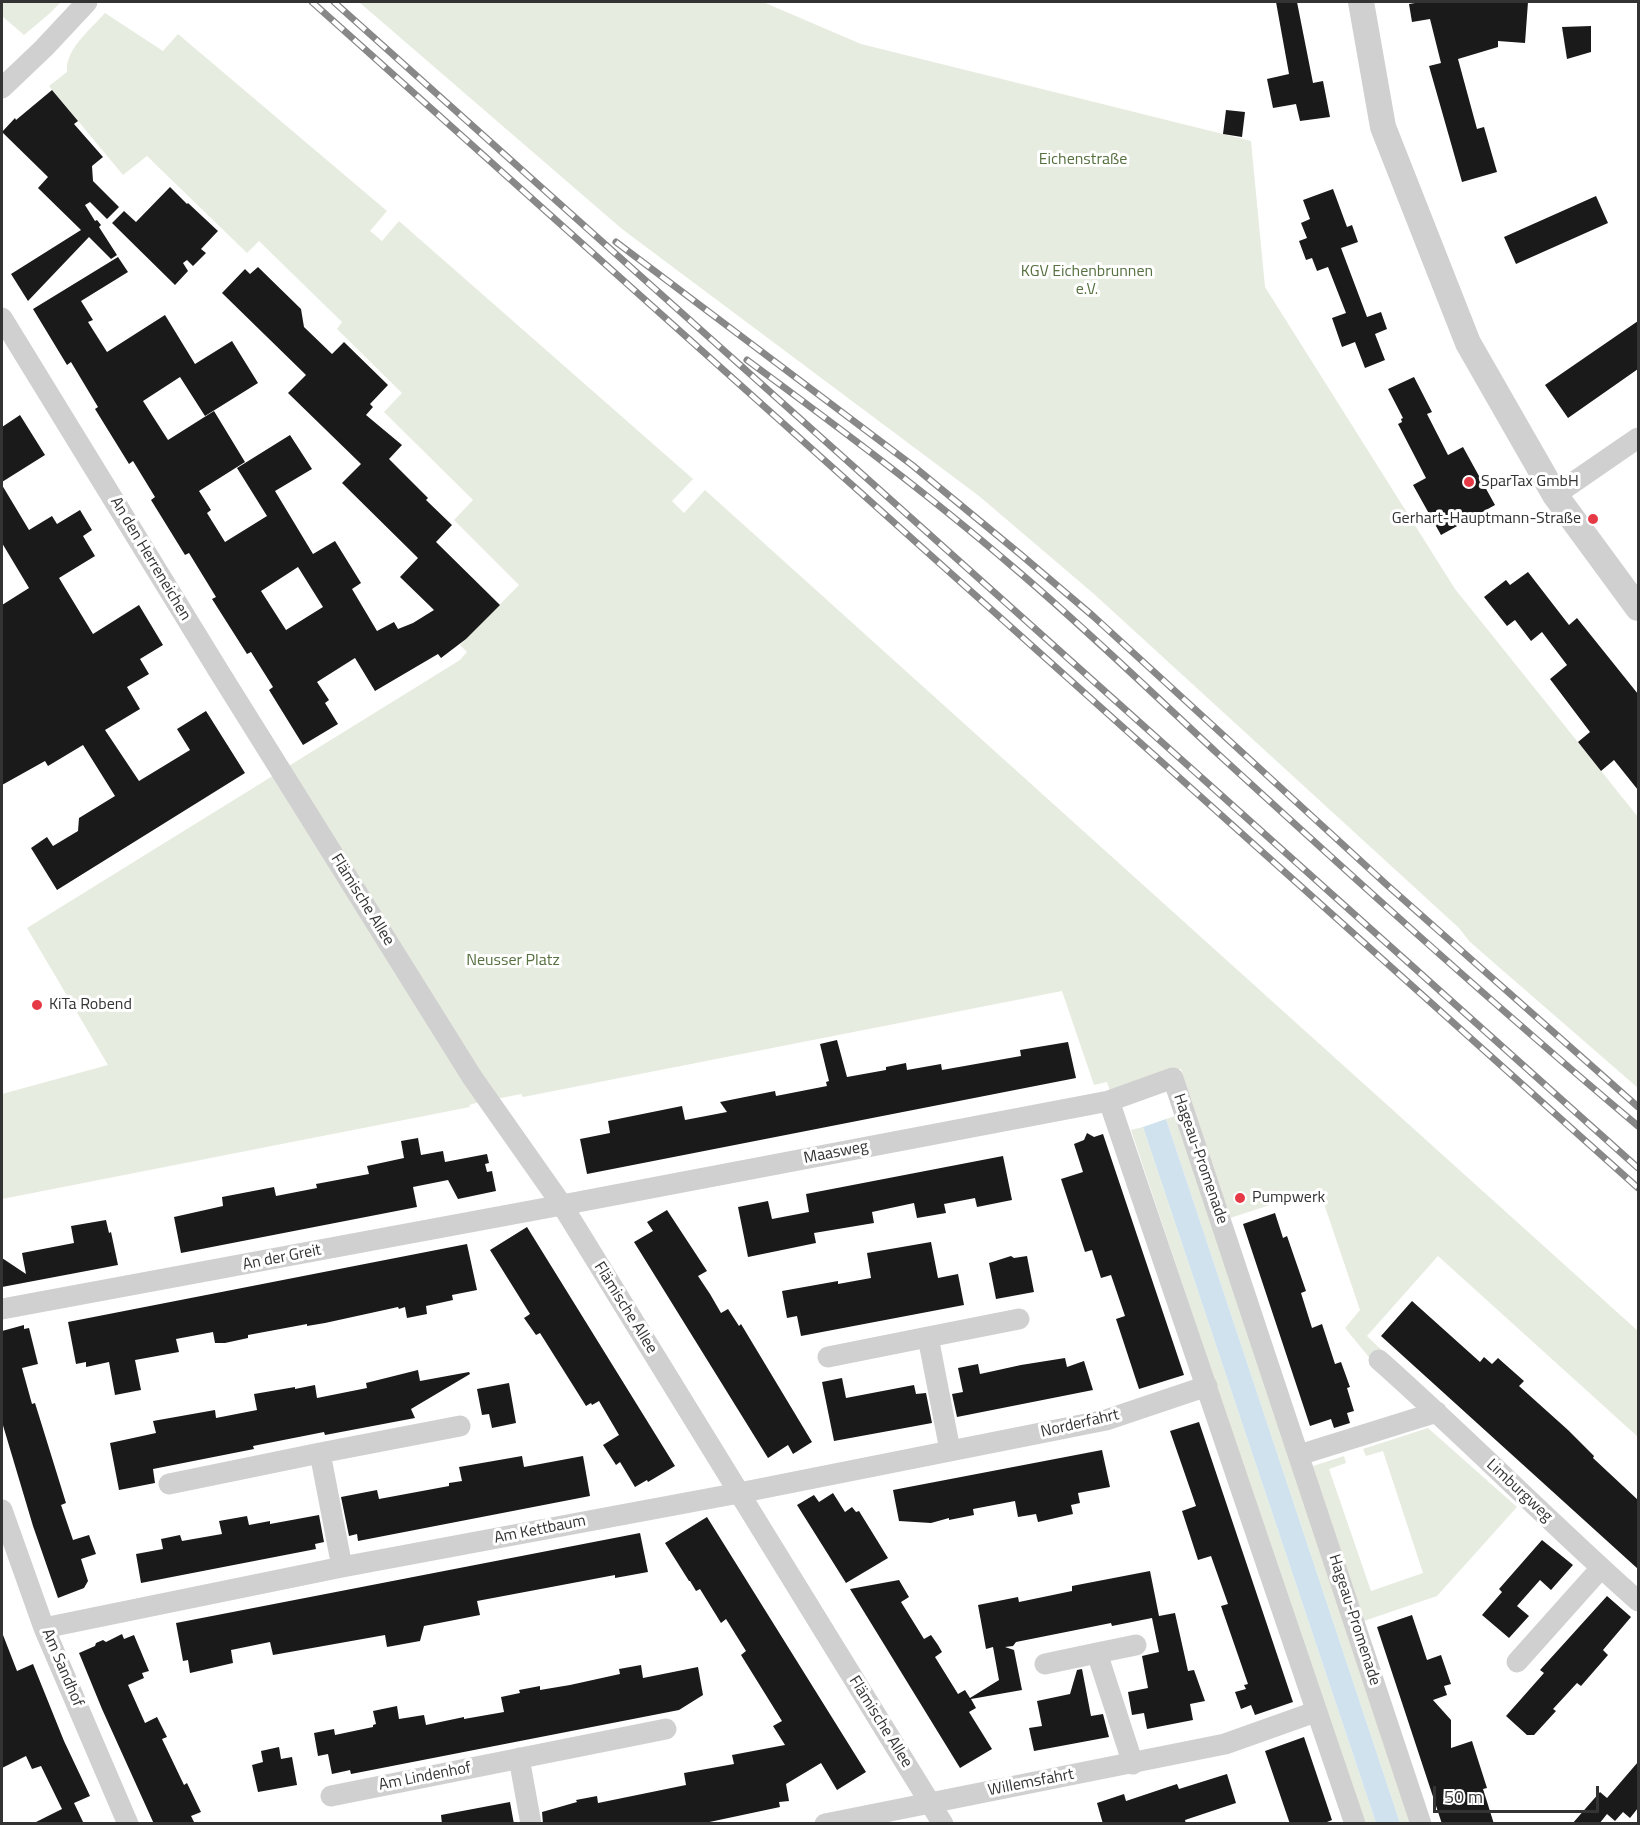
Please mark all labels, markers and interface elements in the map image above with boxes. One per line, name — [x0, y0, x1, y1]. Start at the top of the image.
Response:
park label: Eichenstraße — [1039, 150, 1127, 170]
park label: KGV Eichenbrunnen e.V. — [1021, 262, 1153, 300]
place label: SparTax GmbH — [1481, 472, 1579, 492]
marker: SparTax GmbH — [1462, 475, 1476, 489]
street label: An den Herreneichen — [106, 494, 194, 624]
place label: Gerhart-Hauptmann-Straße — [1392, 509, 1581, 529]
marker: Gerhart-Hauptmann-Straße — [1586, 512, 1600, 526]
street label: Flämische Allee — [326, 851, 398, 949]
park label: Neusser Platz — [466, 951, 560, 971]
place label: KiTa Robend — [49, 995, 132, 1015]
marker: KiTa Robend — [30, 998, 44, 1012]
street label: Hageau-Promenade — [1169, 1091, 1231, 1227]
street label: Maasweg — [802, 1137, 870, 1169]
place label: Pumpwerk — [1252, 1188, 1325, 1208]
marker: Pumpwerk — [1233, 1191, 1247, 1205]
street label: An der Greit — [241, 1241, 323, 1275]
street label: Flämische Allee — [589, 1259, 661, 1357]
street label: Norderfahrt — [1039, 1406, 1121, 1442]
street label: Limburgweg — [1482, 1455, 1556, 1527]
street label: Am Kettbaum — [493, 1512, 587, 1548]
street label: Hageau-Promenade — [1324, 1552, 1384, 1688]
street label: Am Sandhof — [37, 1626, 87, 1710]
street label: Flämische Allee — [844, 1673, 916, 1771]
street label: Am Lindenhof — [377, 1759, 473, 1795]
street label: Willemsfahrt — [986, 1765, 1076, 1801]
scale bar — [1436, 1774, 1602, 1812]
text: 50 m — [1444, 1783, 1483, 1810]

